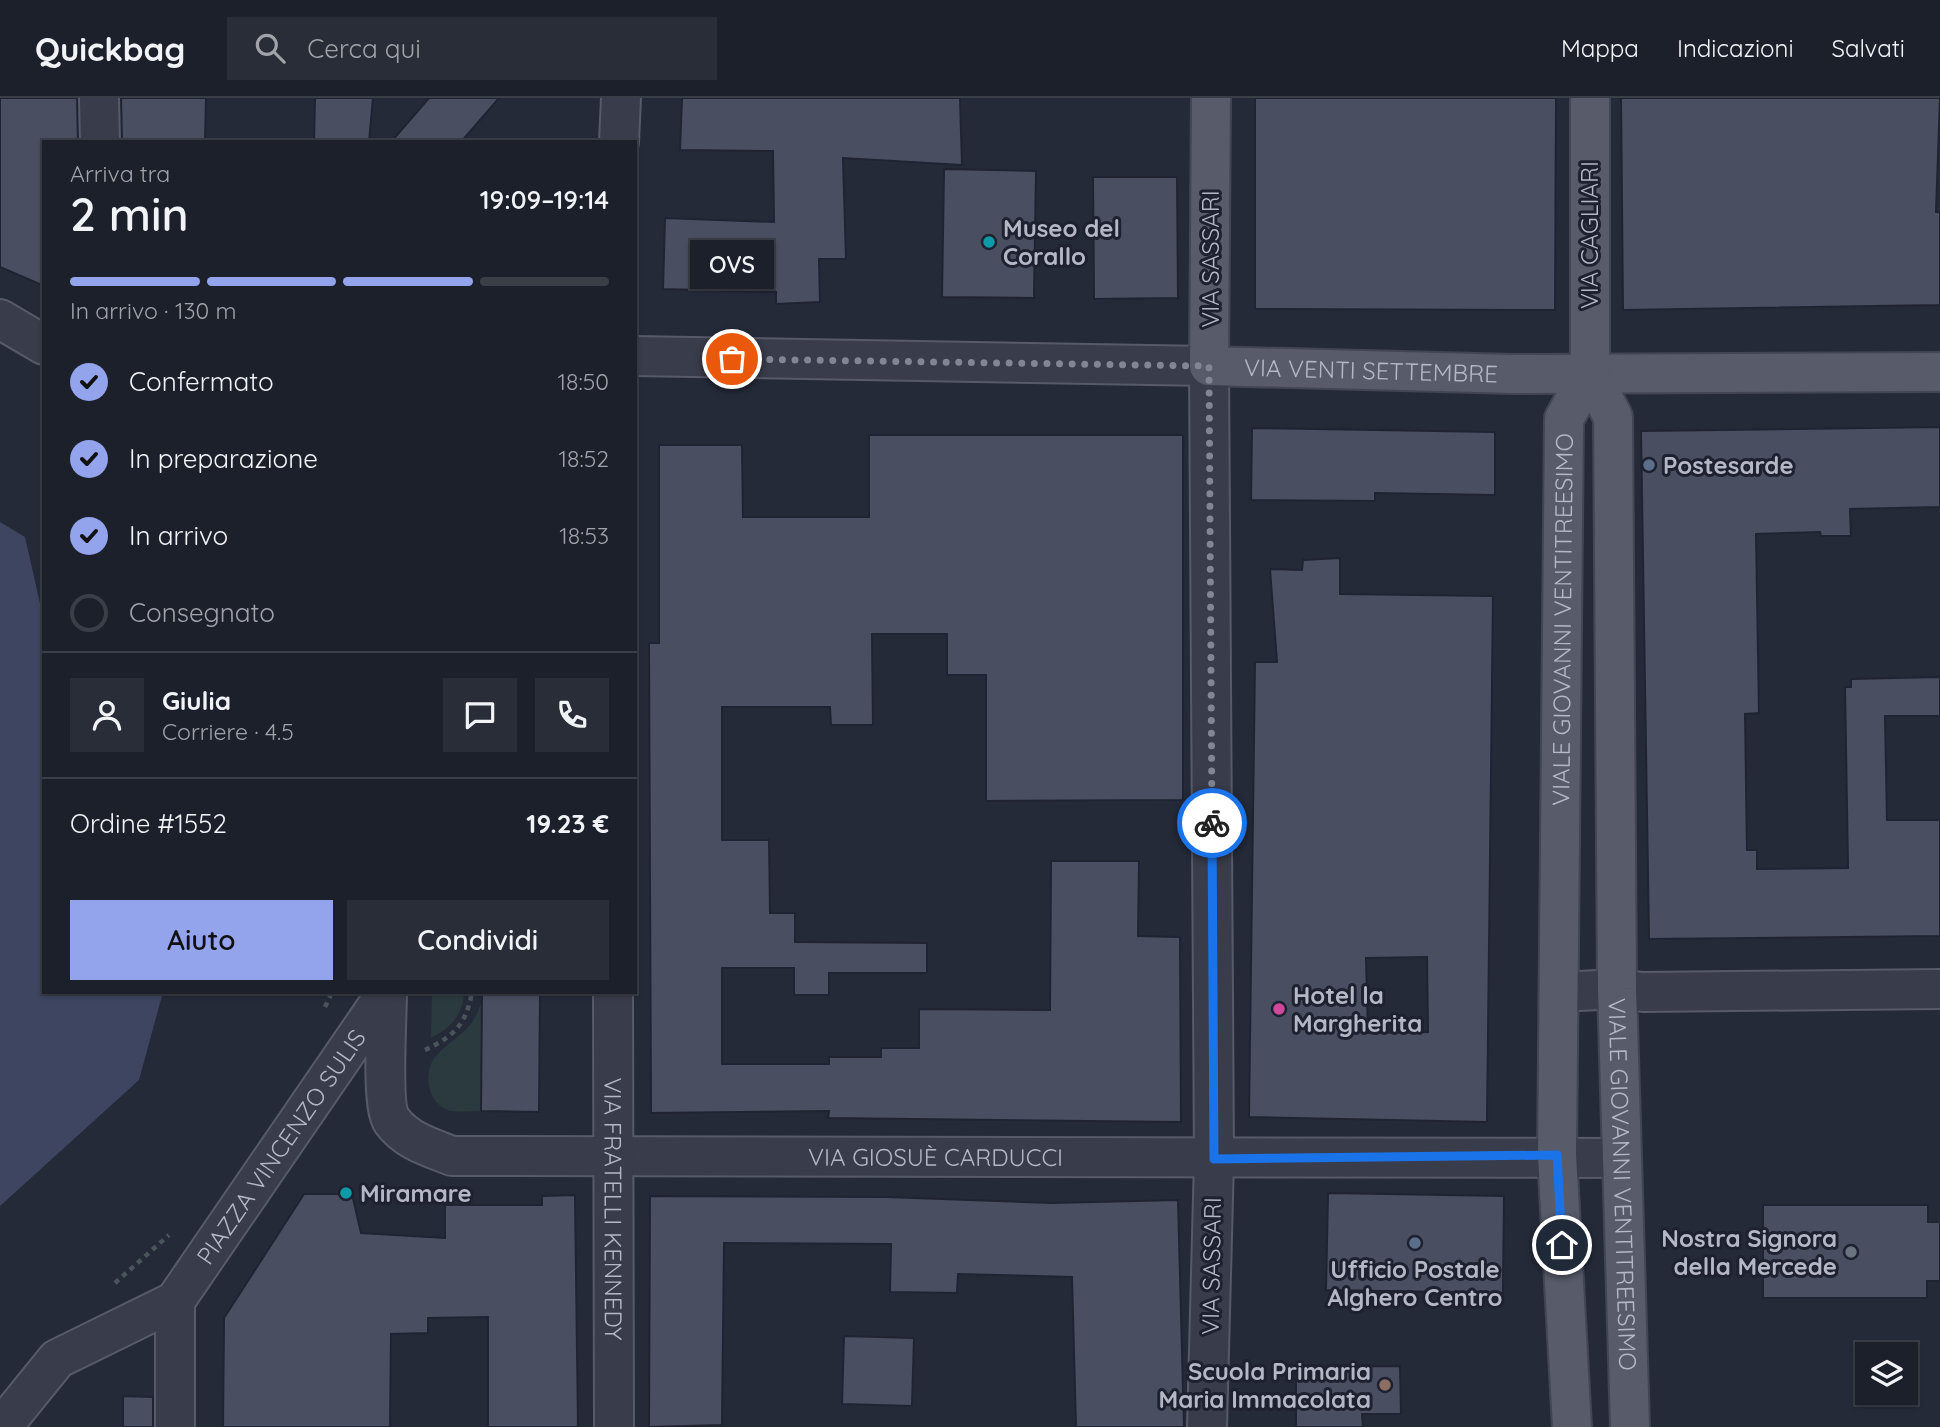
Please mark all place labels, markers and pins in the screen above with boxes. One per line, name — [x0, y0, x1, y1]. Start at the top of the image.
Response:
place label: Museo del Corallo — [1003, 213, 1120, 271]
marker: Museo del Corallo — [981, 234, 997, 250]
callout: OVS — [690, 240, 774, 289]
pin — [702, 329, 762, 389]
place label: Postesarde — [1663, 450, 1794, 480]
marker: Postesarde — [1641, 457, 1657, 473]
place label: Hotel la Margherita — [1293, 980, 1422, 1038]
marker: Hotel la Margherita — [1271, 1001, 1287, 1017]
place label: Miramare — [360, 1178, 472, 1208]
marker: Miramare — [338, 1185, 354, 1201]
pin — [1532, 1215, 1592, 1275]
place label: Nostra Signora della Mercede — [1661, 1223, 1837, 1281]
marker: Ufficio Postale Alghero Centro — [1407, 1235, 1423, 1251]
marker: Nostra Signora della Mercede — [1843, 1244, 1859, 1260]
place label: Ufficio Postale Alghero Centro — [1328, 1254, 1502, 1312]
place label: Scuola Primaria Maria Immacolata — [1159, 1356, 1371, 1414]
marker: Scuola Primaria Maria Immacolata — [1377, 1377, 1393, 1393]

